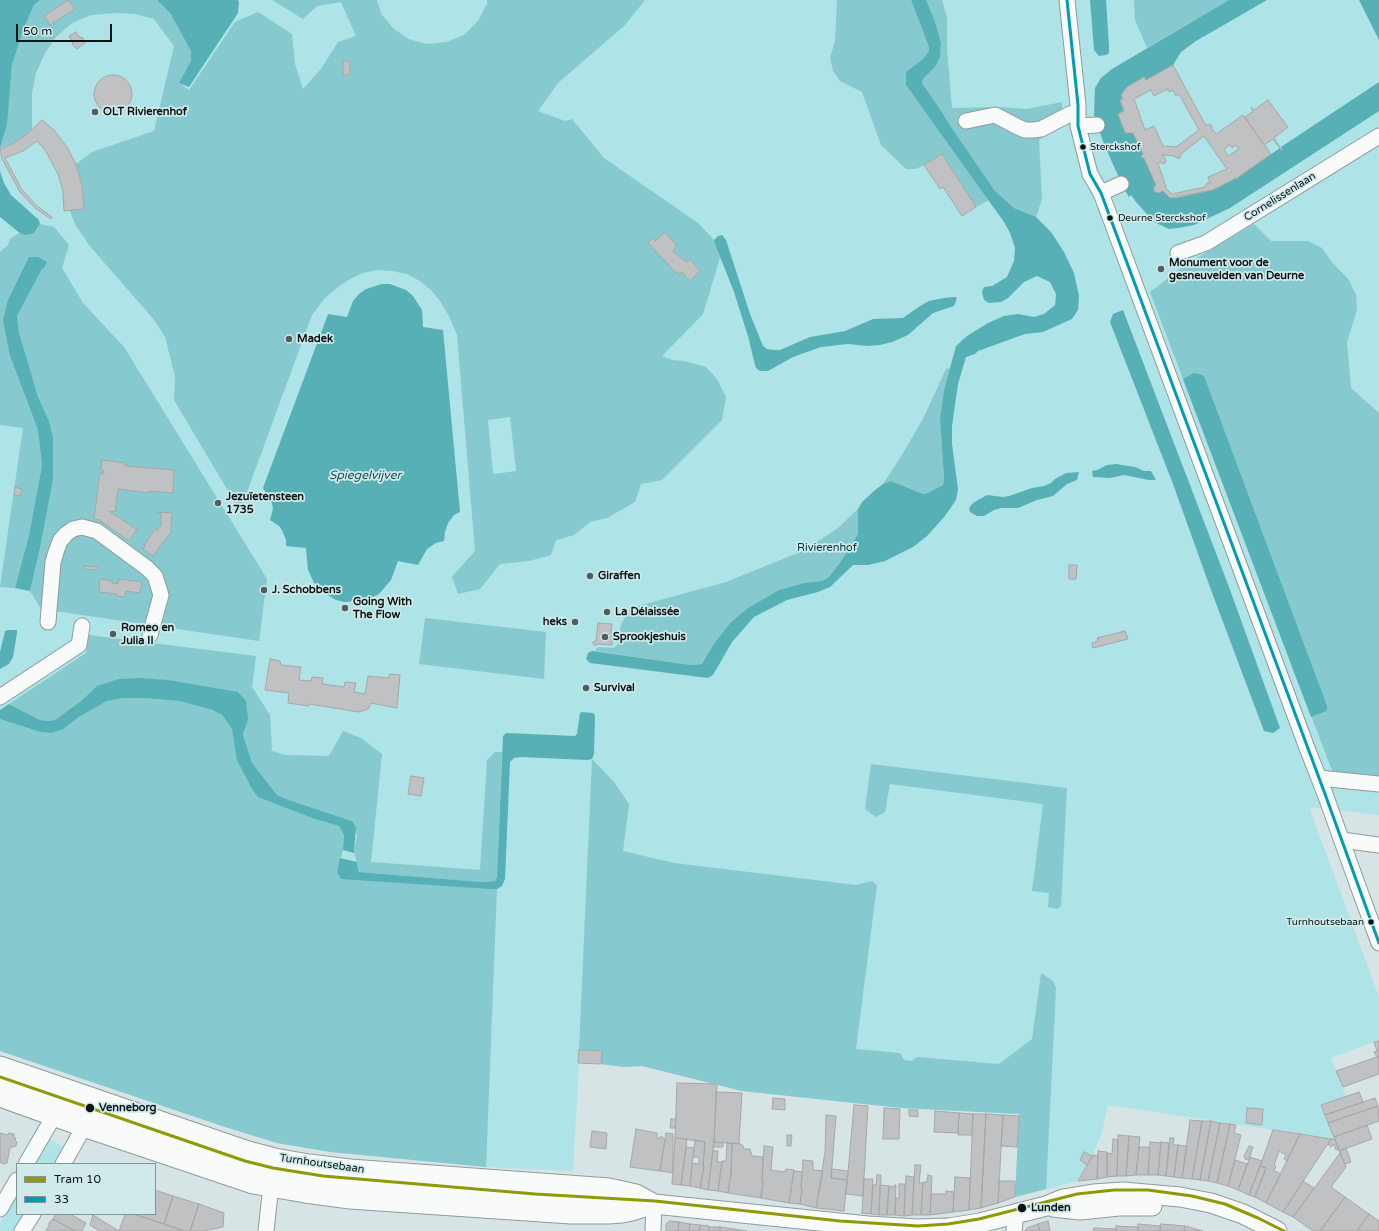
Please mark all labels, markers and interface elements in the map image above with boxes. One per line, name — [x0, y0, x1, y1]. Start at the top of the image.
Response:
scale bar — [18, 16, 114, 42]
text: 50 m — [23, 24, 52, 38]
place label: OLT Rivierenhof — [103, 105, 187, 119]
marker: OLT Rivierenhof — [90, 107, 100, 117]
place label: Sterckshof — [1090, 141, 1140, 153]
marker: Sterckshof — [1078, 142, 1088, 152]
street label: Cornelissenlaan — [1242, 170, 1318, 224]
place label: Deurne Sterckshof — [1118, 212, 1206, 224]
marker: Deurne Sterckshof — [1105, 213, 1115, 223]
place label: Monument voor de gesneuvelden van Deurne — [1169, 256, 1304, 282]
marker: Monument voor de gesneuvelden van Deurne — [1156, 264, 1166, 274]
place label: Madek — [297, 332, 333, 346]
marker: Madek — [284, 334, 294, 344]
water label: Spiegelvijver — [329, 469, 401, 483]
place label: Jezuïetensteen 1735 — [226, 490, 304, 516]
marker: Jezuïetensteen 1735 — [213, 498, 223, 508]
park label: Rivierenhof — [797, 541, 857, 555]
place label: Giraffen — [598, 569, 640, 583]
marker: Giraffen — [585, 571, 595, 581]
place label: J. Schobbens — [272, 583, 341, 597]
marker: J. Schobbens — [259, 585, 269, 595]
place label: Going With The Flow — [353, 595, 412, 621]
marker: Going With The Flow — [340, 603, 350, 613]
place label: La Délaissée — [615, 605, 679, 619]
marker: La Délaissée — [602, 607, 612, 617]
place label: heks — [543, 615, 567, 629]
marker: heks — [570, 617, 580, 627]
place label: Romeo en Julia II — [121, 621, 174, 647]
marker: Romeo en Julia II — [108, 629, 118, 639]
place label: Sprookjeshuis — [613, 630, 686, 644]
marker: Sprookjeshuis — [600, 632, 610, 642]
place label: Survival — [594, 681, 635, 695]
marker: Survival — [581, 683, 591, 693]
place label: Turnhoutsebaan — [1286, 916, 1364, 928]
marker: Turnhoutsebaan — [1366, 917, 1376, 927]
place label: Venneborg — [99, 1101, 156, 1115]
marker: Venneborg — [84, 1102, 96, 1114]
street label: Turnhoutsebaan — [279, 1152, 365, 1176]
legend — [16, 1163, 156, 1215]
text: Tram 10 — [54, 1172, 101, 1186]
text: 33 — [54, 1192, 69, 1206]
place label: Lunden — [1031, 1201, 1071, 1215]
marker: Lunden — [1016, 1202, 1028, 1214]

